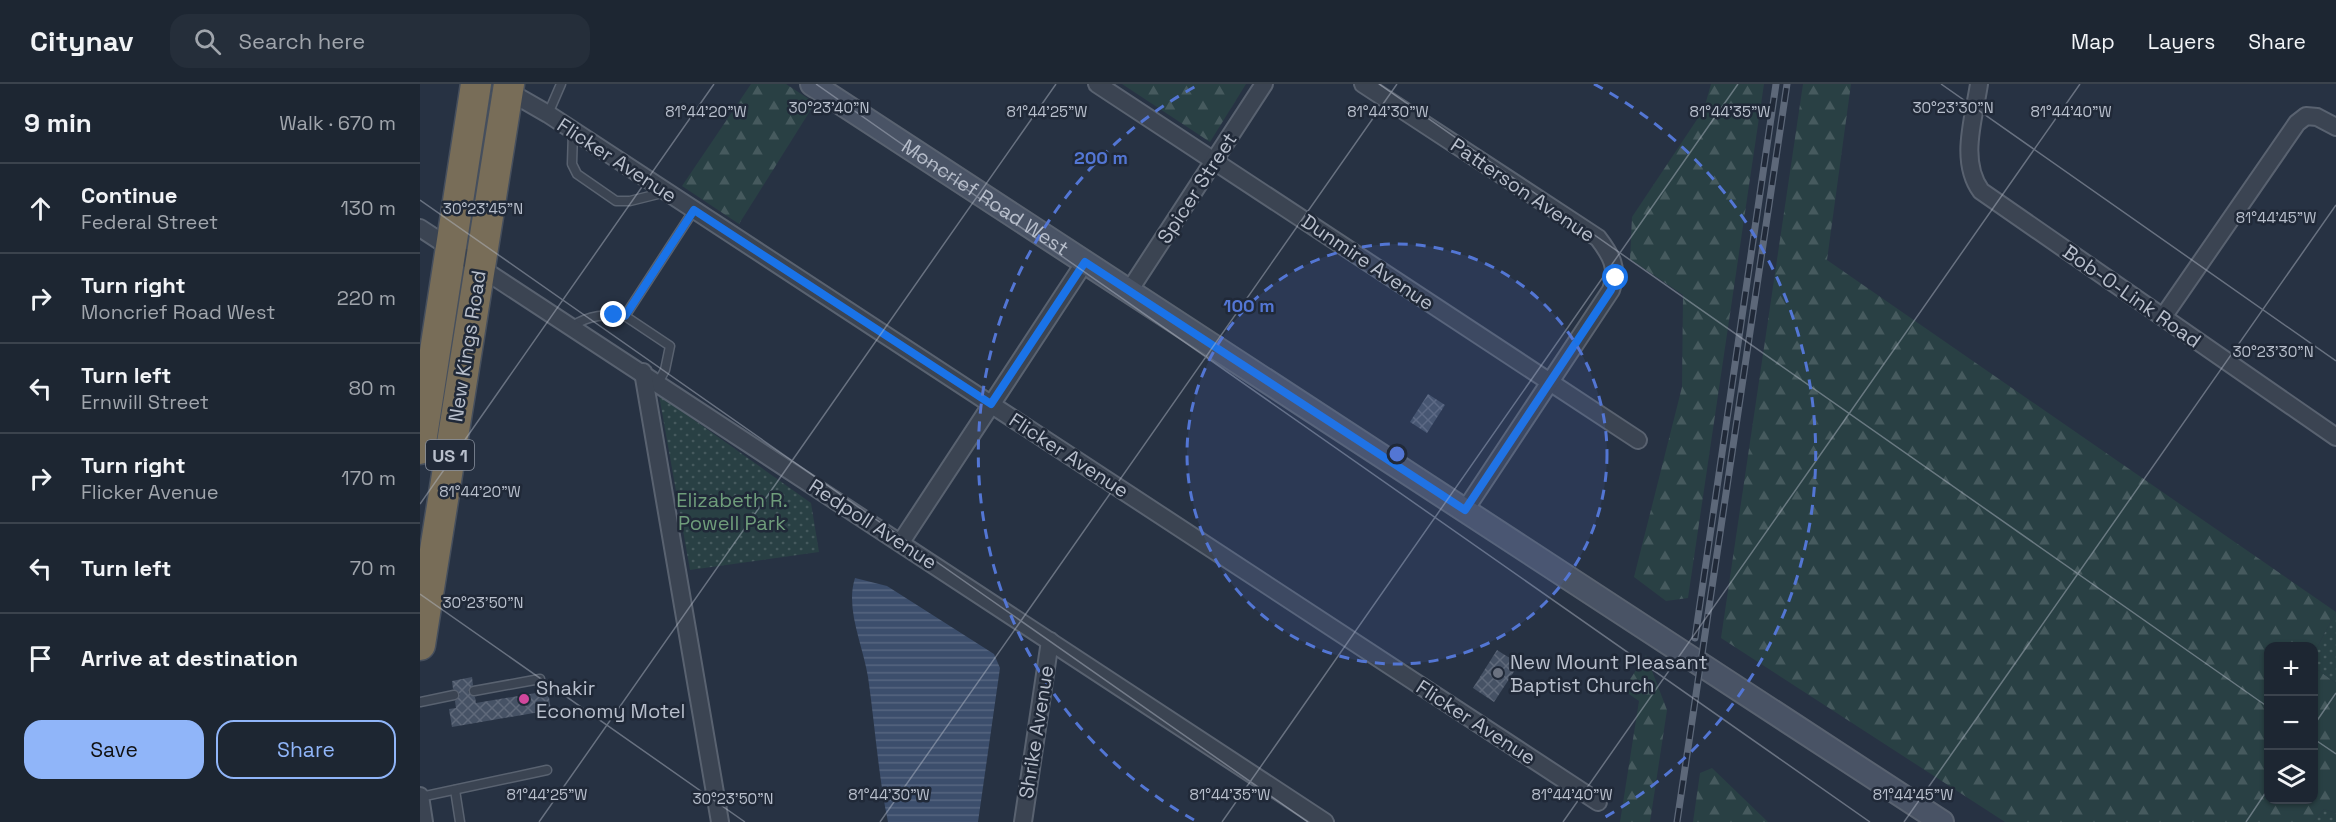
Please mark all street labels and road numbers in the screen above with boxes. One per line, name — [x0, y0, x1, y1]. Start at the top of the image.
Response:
street label: Flicker Avenue — [552, 112, 682, 208]
street label: Spicer Street — [1151, 127, 1243, 249]
street label: Patterson Avenue — [1446, 132, 1600, 248]
street label: Moncrief Road West — [897, 133, 1074, 261]
street label: Dunmire Avenue — [1297, 208, 1439, 316]
street label: Bob-O-Link Road — [2058, 239, 2206, 353]
street label: New Kings Road — [442, 268, 492, 424]
street label: Flicker Avenue — [1004, 407, 1134, 503]
road number: US 1 — [426, 440, 474, 470]
street label: Redpoll Avenue — [804, 473, 942, 575]
street label: Shrike Avenue — [1013, 664, 1059, 800]
street label: Flicker Avenue — [1411, 674, 1541, 770]

